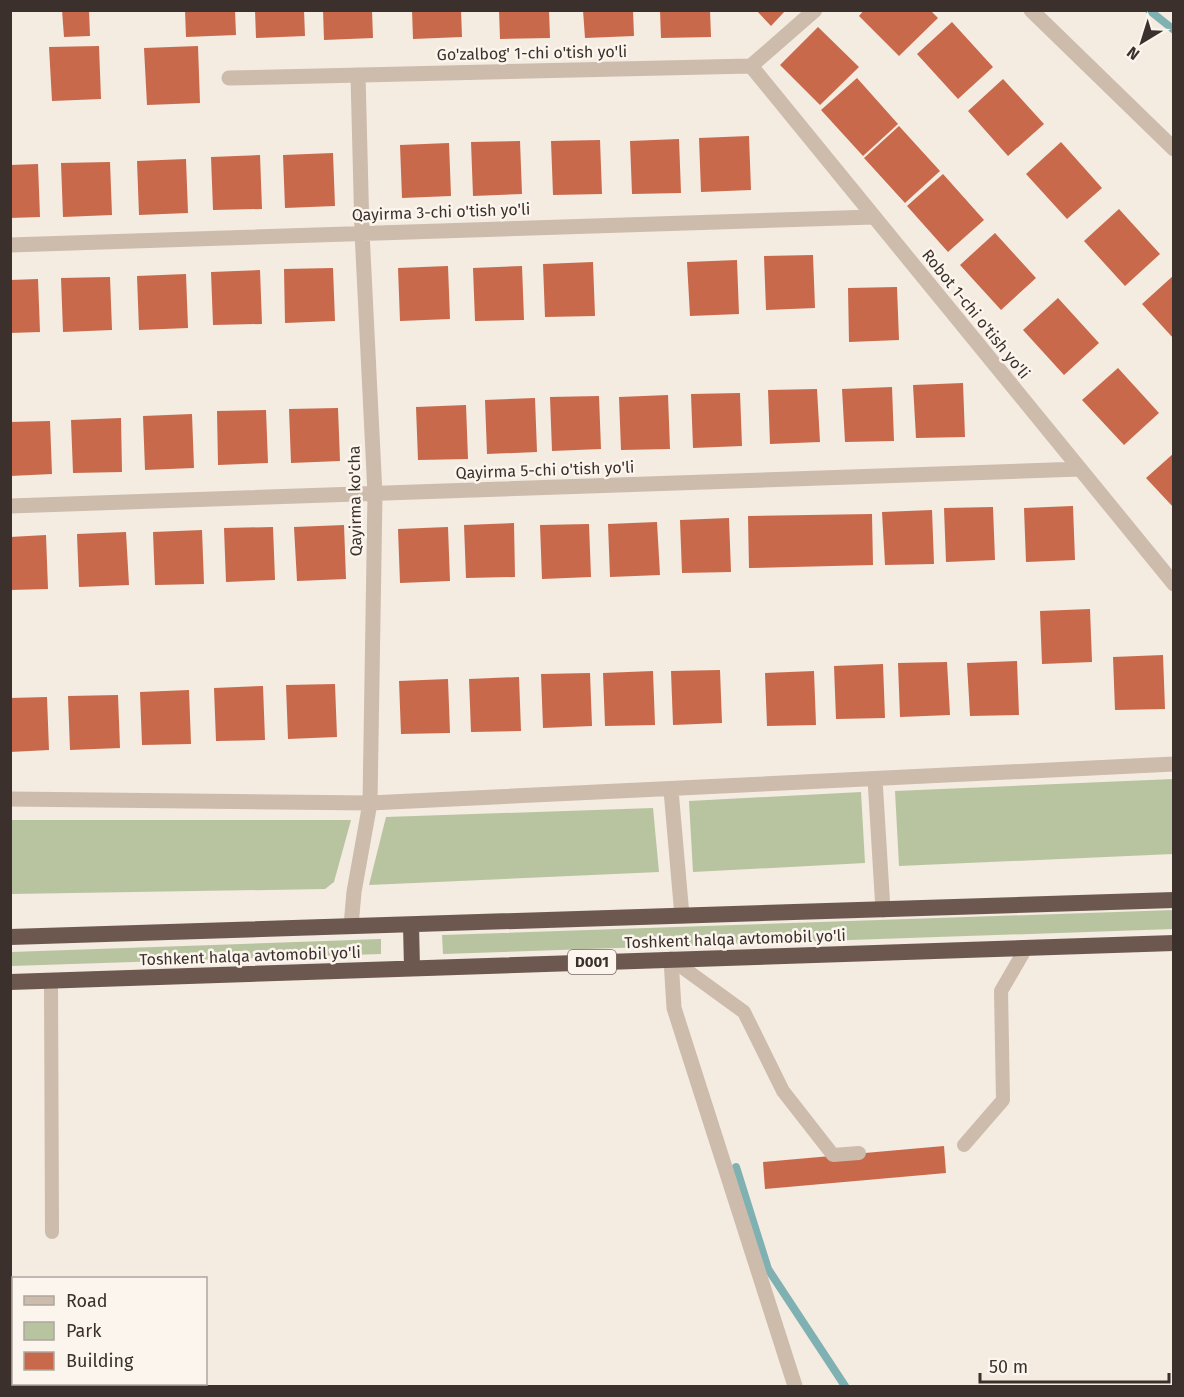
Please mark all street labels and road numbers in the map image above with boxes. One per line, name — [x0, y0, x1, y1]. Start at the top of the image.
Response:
street label: Go'zalbog' 1-chi o'tish yo'li — [437, 42, 627, 64]
street label: Qayirma 3-chi o'tish yo'li — [351, 199, 531, 225]
street label: Robot 1-chi o'tish yo'li — [918, 246, 1034, 382]
street label: Qayirma ko'cha — [345, 445, 365, 557]
street label: Qayirma 5-chi o'tish yo'li — [455, 457, 635, 483]
street label: Toshkent halqa avtomobil yo'li — [624, 926, 846, 952]
street label: Toshkent halqa avtomobil yo'li — [139, 943, 361, 969]
road number: D001 — [568, 950, 616, 974]

